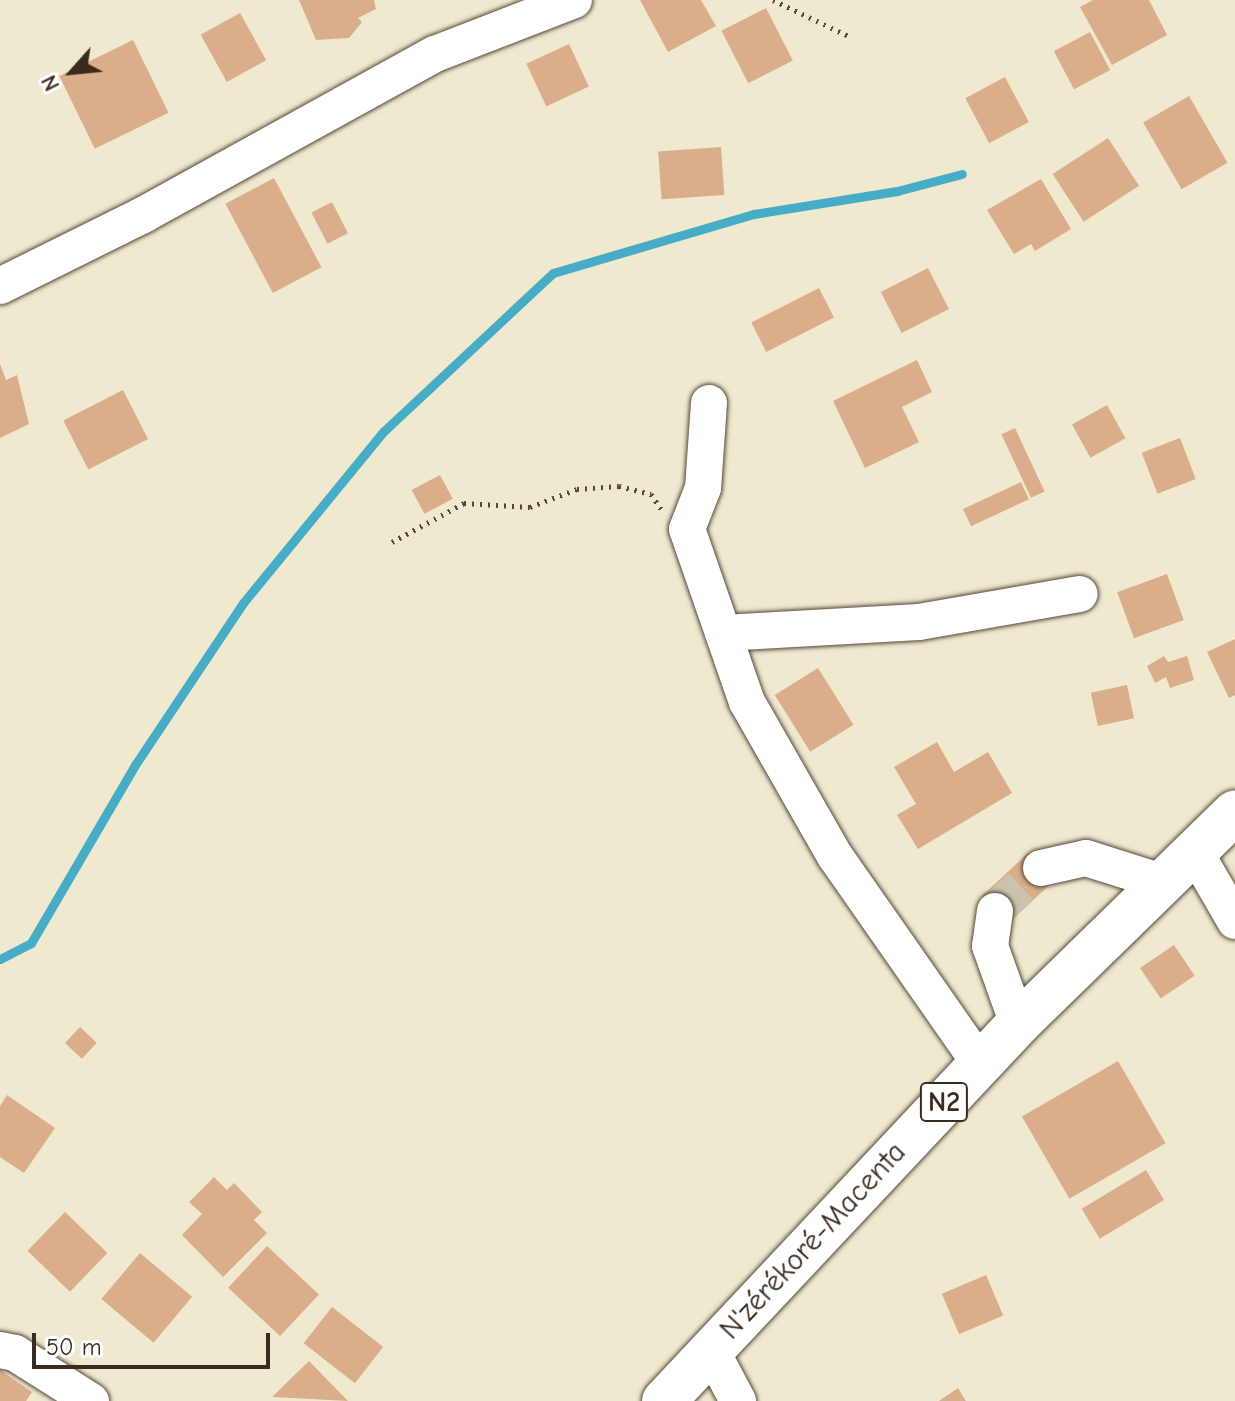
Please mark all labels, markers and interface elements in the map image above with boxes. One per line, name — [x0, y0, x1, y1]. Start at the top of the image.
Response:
north arrow — [32, 32, 112, 112]
text: N — [36, 71, 65, 95]
road number: N2 — [918, 1078, 970, 1126]
street label: N'zérékoré-Macenta — [712, 1135, 914, 1347]
scale bar — [36, 1317, 274, 1367]
text: 50 m — [46, 1333, 102, 1361]

